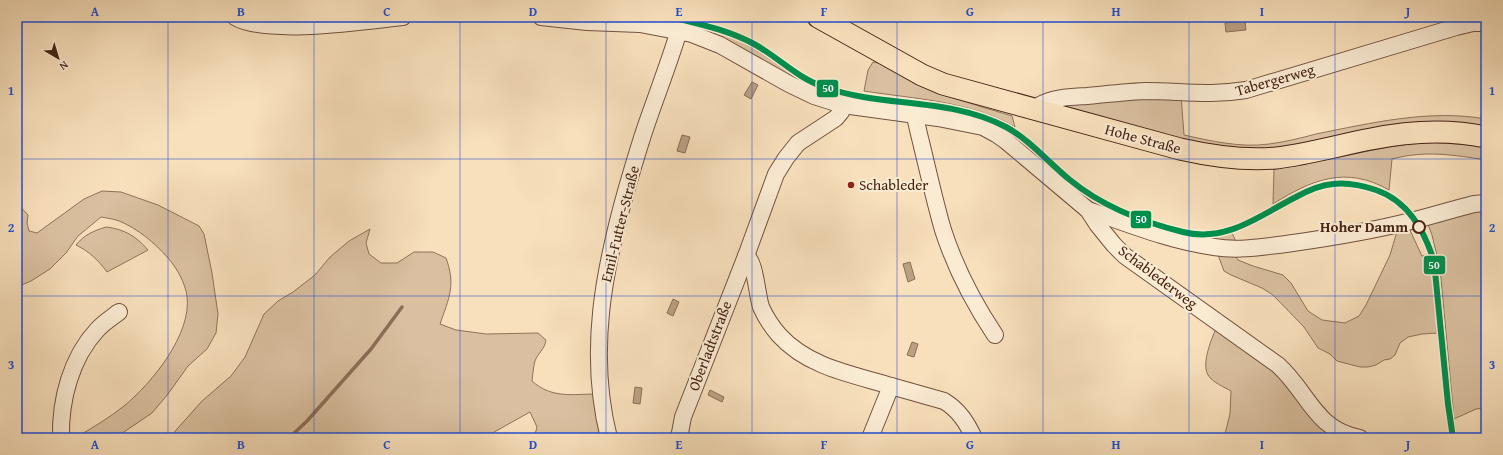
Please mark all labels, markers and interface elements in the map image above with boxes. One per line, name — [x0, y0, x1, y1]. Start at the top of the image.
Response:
text: A — [91, 2, 100, 21]
text: B — [237, 2, 245, 21]
text: C — [383, 2, 391, 21]
text: D — [529, 2, 537, 21]
text: E — [676, 2, 683, 21]
text: F — [821, 2, 828, 21]
text: G — [966, 2, 974, 21]
text: H — [1111, 2, 1121, 21]
text: I — [1260, 2, 1264, 21]
text: J — [1404, 2, 1411, 21]
north arrow — [38, 38, 78, 78]
text: N — [56, 57, 72, 75]
street label: Tabergerweg — [1233, 58, 1317, 101]
line badge: 50 — [816, 79, 839, 98]
text: 50 — [822, 80, 834, 96]
text: 1 — [8, 81, 14, 100]
text: 1 — [1489, 81, 1495, 100]
street label: Hohe Straße — [1103, 118, 1183, 159]
street label: Emil-Futter-Straße — [595, 163, 644, 284]
place label: Schableder — [859, 174, 929, 195]
marker: Schableder — [846, 180, 856, 190]
line badge: 50 — [1130, 210, 1152, 229]
text: 50 — [1135, 211, 1147, 227]
place label: Hoher Damm — [1320, 216, 1408, 237]
text: 2 — [8, 218, 15, 237]
text: 2 — [1489, 218, 1496, 237]
marker: Hoher Damm — [1412, 220, 1426, 234]
street label: Schablederweg — [1114, 240, 1203, 314]
line badge: 50 — [1423, 255, 1446, 275]
text: 50 — [1428, 257, 1440, 273]
street label: Oberladtstraße — [683, 298, 736, 394]
text: 3 — [8, 355, 14, 374]
text: 3 — [1489, 355, 1495, 374]
text: A — [91, 435, 100, 454]
text: B — [237, 435, 245, 454]
text: C — [383, 435, 391, 454]
text: D — [529, 435, 537, 454]
text: E — [676, 435, 683, 454]
text: F — [821, 435, 828, 454]
text: G — [966, 435, 974, 454]
text: H — [1111, 435, 1121, 454]
text: I — [1260, 435, 1264, 454]
text: J — [1404, 435, 1411, 454]

